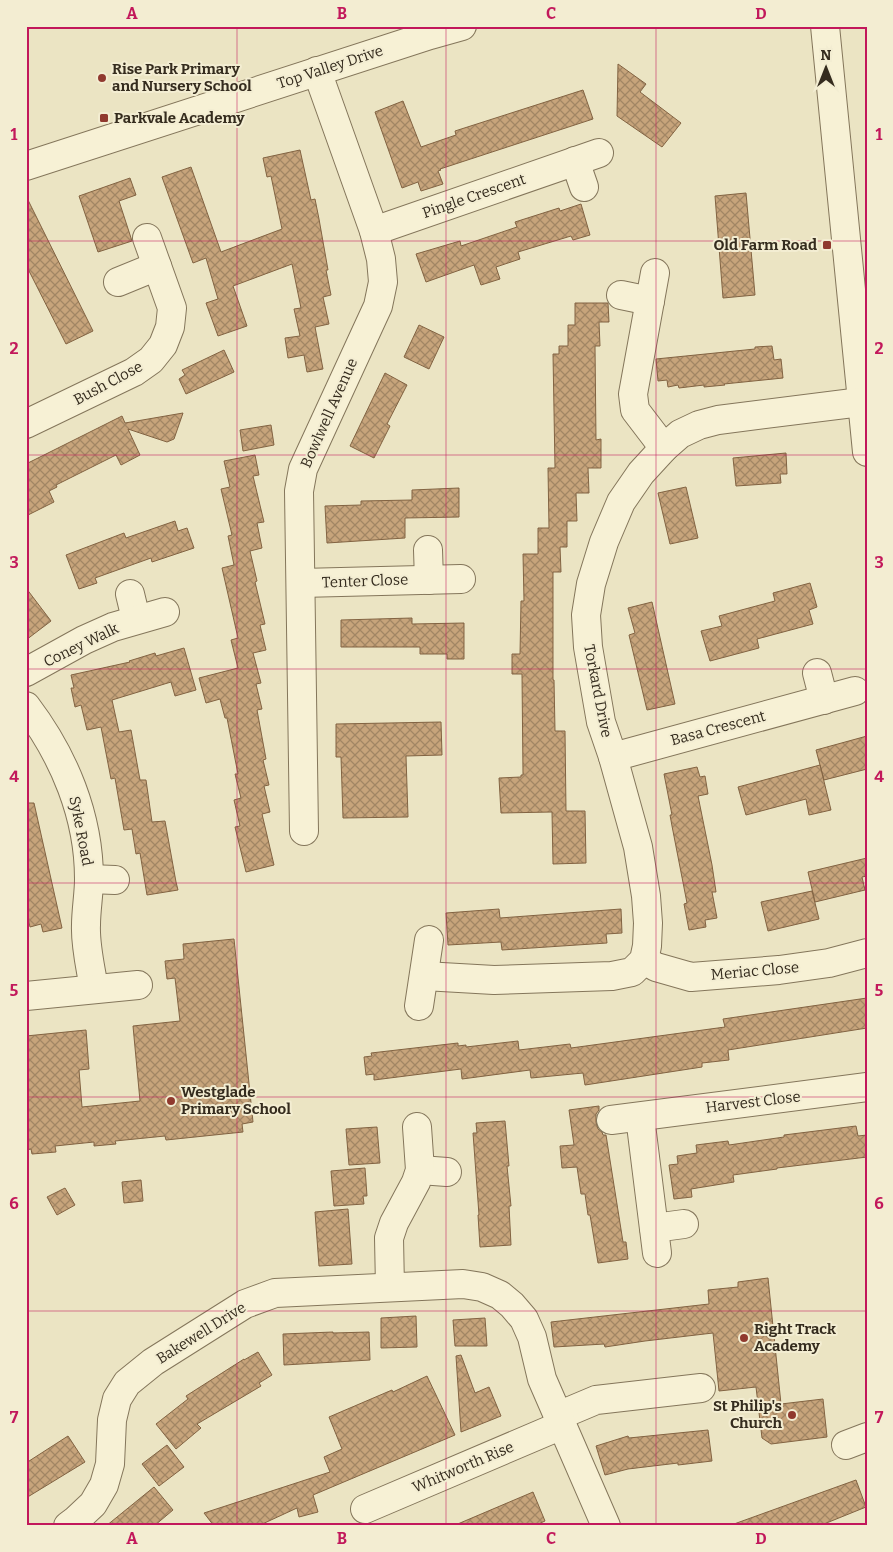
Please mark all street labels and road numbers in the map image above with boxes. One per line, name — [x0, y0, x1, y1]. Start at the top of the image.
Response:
street label: Top Valley Drive — [275, 41, 385, 93]
street label: Pingle Crescent — [420, 170, 528, 222]
street label: Bowlwell Avenue — [297, 355, 361, 471]
street label: Bush Close — [70, 357, 146, 409]
street label: Tenter Close — [322, 570, 408, 592]
street label: Coney Walk — [41, 619, 122, 671]
street label: Torkard Drive — [580, 643, 616, 739]
street label: Basa Crescent — [669, 707, 768, 749]
street label: Syke Road — [65, 795, 97, 868]
street label: Meriac Close — [710, 958, 800, 984]
street label: Harvest Close — [704, 1087, 802, 1117]
street label: Bakewell Drive — [153, 1298, 249, 1368]
street label: Whitworth Rise — [410, 1438, 516, 1496]

